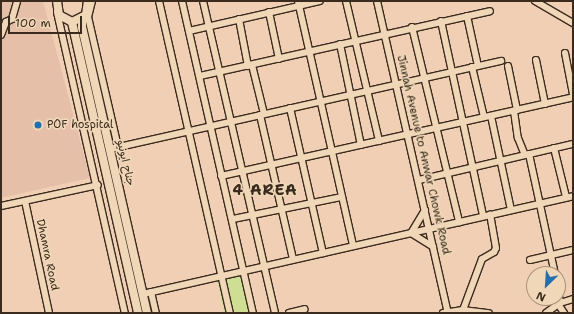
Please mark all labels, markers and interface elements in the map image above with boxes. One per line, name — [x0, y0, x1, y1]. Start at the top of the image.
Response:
scale bar — [10, 8, 84, 34]
text: 100 m — [15, 15, 51, 31]
street label: Jinnah Avenue to Anwar Chowk Road — [394, 54, 452, 256]
place label: POF hospital — [47, 118, 113, 132]
marker: POF hospital — [32, 119, 44, 131]
street label: جناح ایونیو — [113, 139, 137, 187]
district label: 4 AREA — [232, 182, 298, 200]
street label: Dhamra Road — [33, 218, 61, 292]
north arrow — [526, 266, 566, 306]
text: N — [534, 288, 548, 305]

